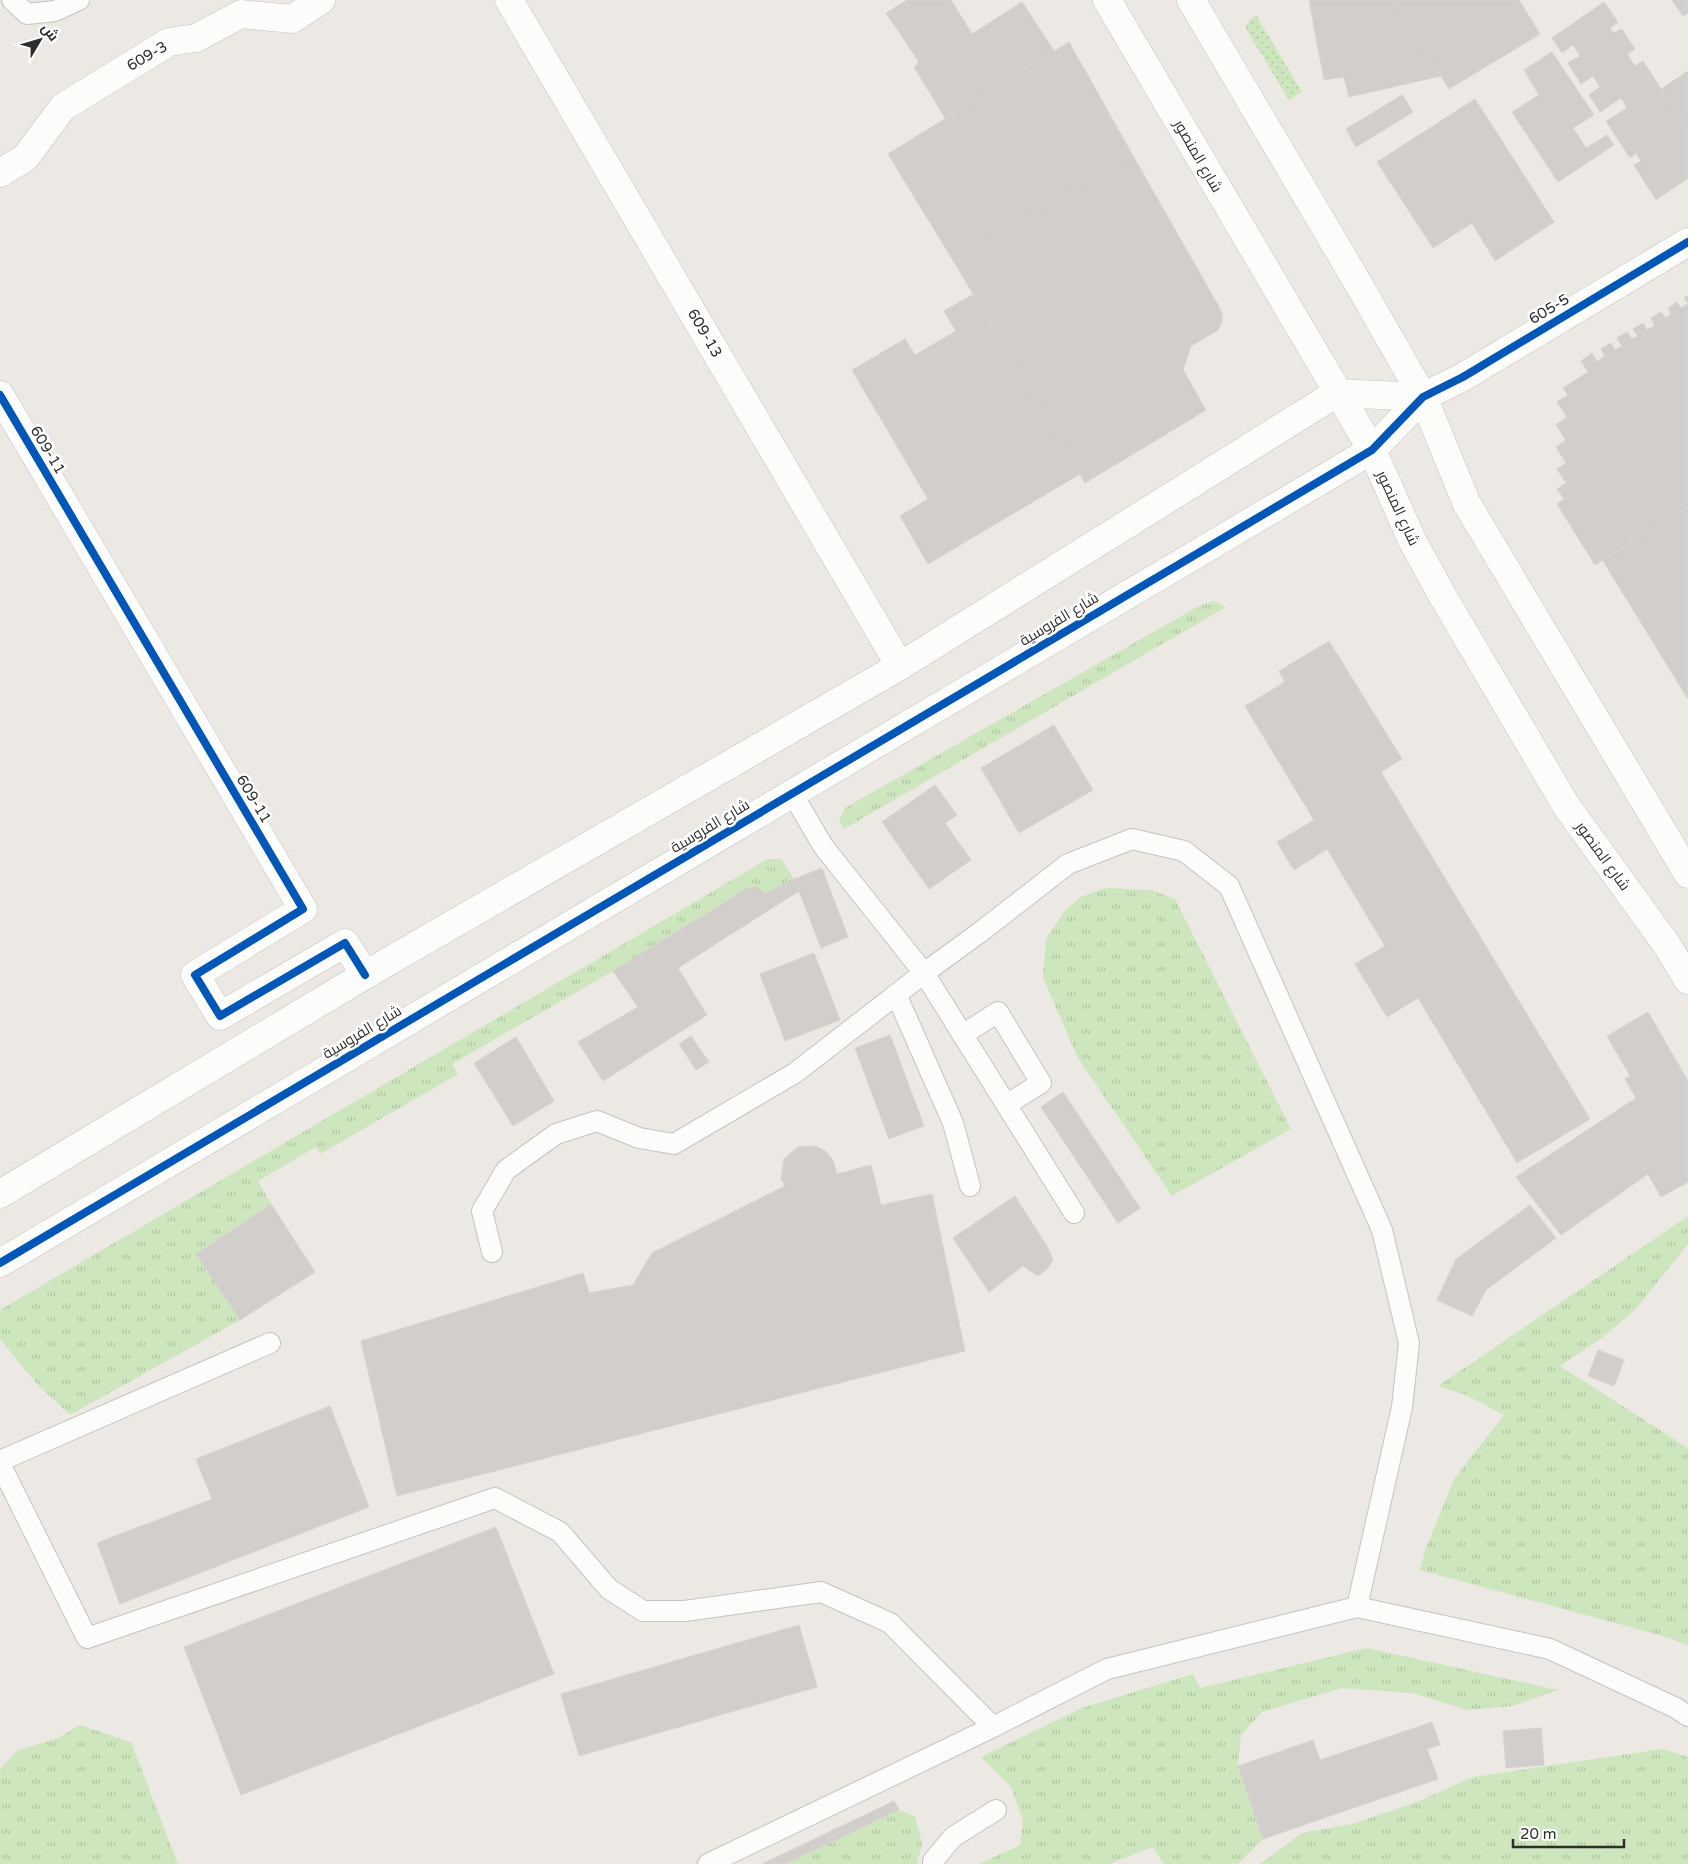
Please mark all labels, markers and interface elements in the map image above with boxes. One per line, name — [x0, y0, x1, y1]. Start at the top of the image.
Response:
north arrow — [15, 15, 65, 65]
text: ش — [38, 20, 62, 45]
street label: 609-3 — [124, 37, 170, 75]
street label: شارع المنصور — [1168, 116, 1226, 197]
street label: 605-5 — [1526, 290, 1572, 328]
street label: 609-13 — [684, 305, 726, 361]
street label: 609-11 — [27, 423, 69, 477]
street label: شارع المنصور — [1370, 467, 1423, 549]
street label: شارع الفروسية — [1016, 588, 1103, 651]
street label: 609-11 — [233, 772, 275, 826]
street label: شارع الفروسية — [667, 795, 754, 858]
street label: شارع المنصور — [1570, 817, 1634, 895]
street label: شارع الفروسية — [319, 1001, 406, 1064]
scale bar — [1513, 1816, 1624, 1848]
text: 20 m — [1520, 1825, 1557, 1843]

